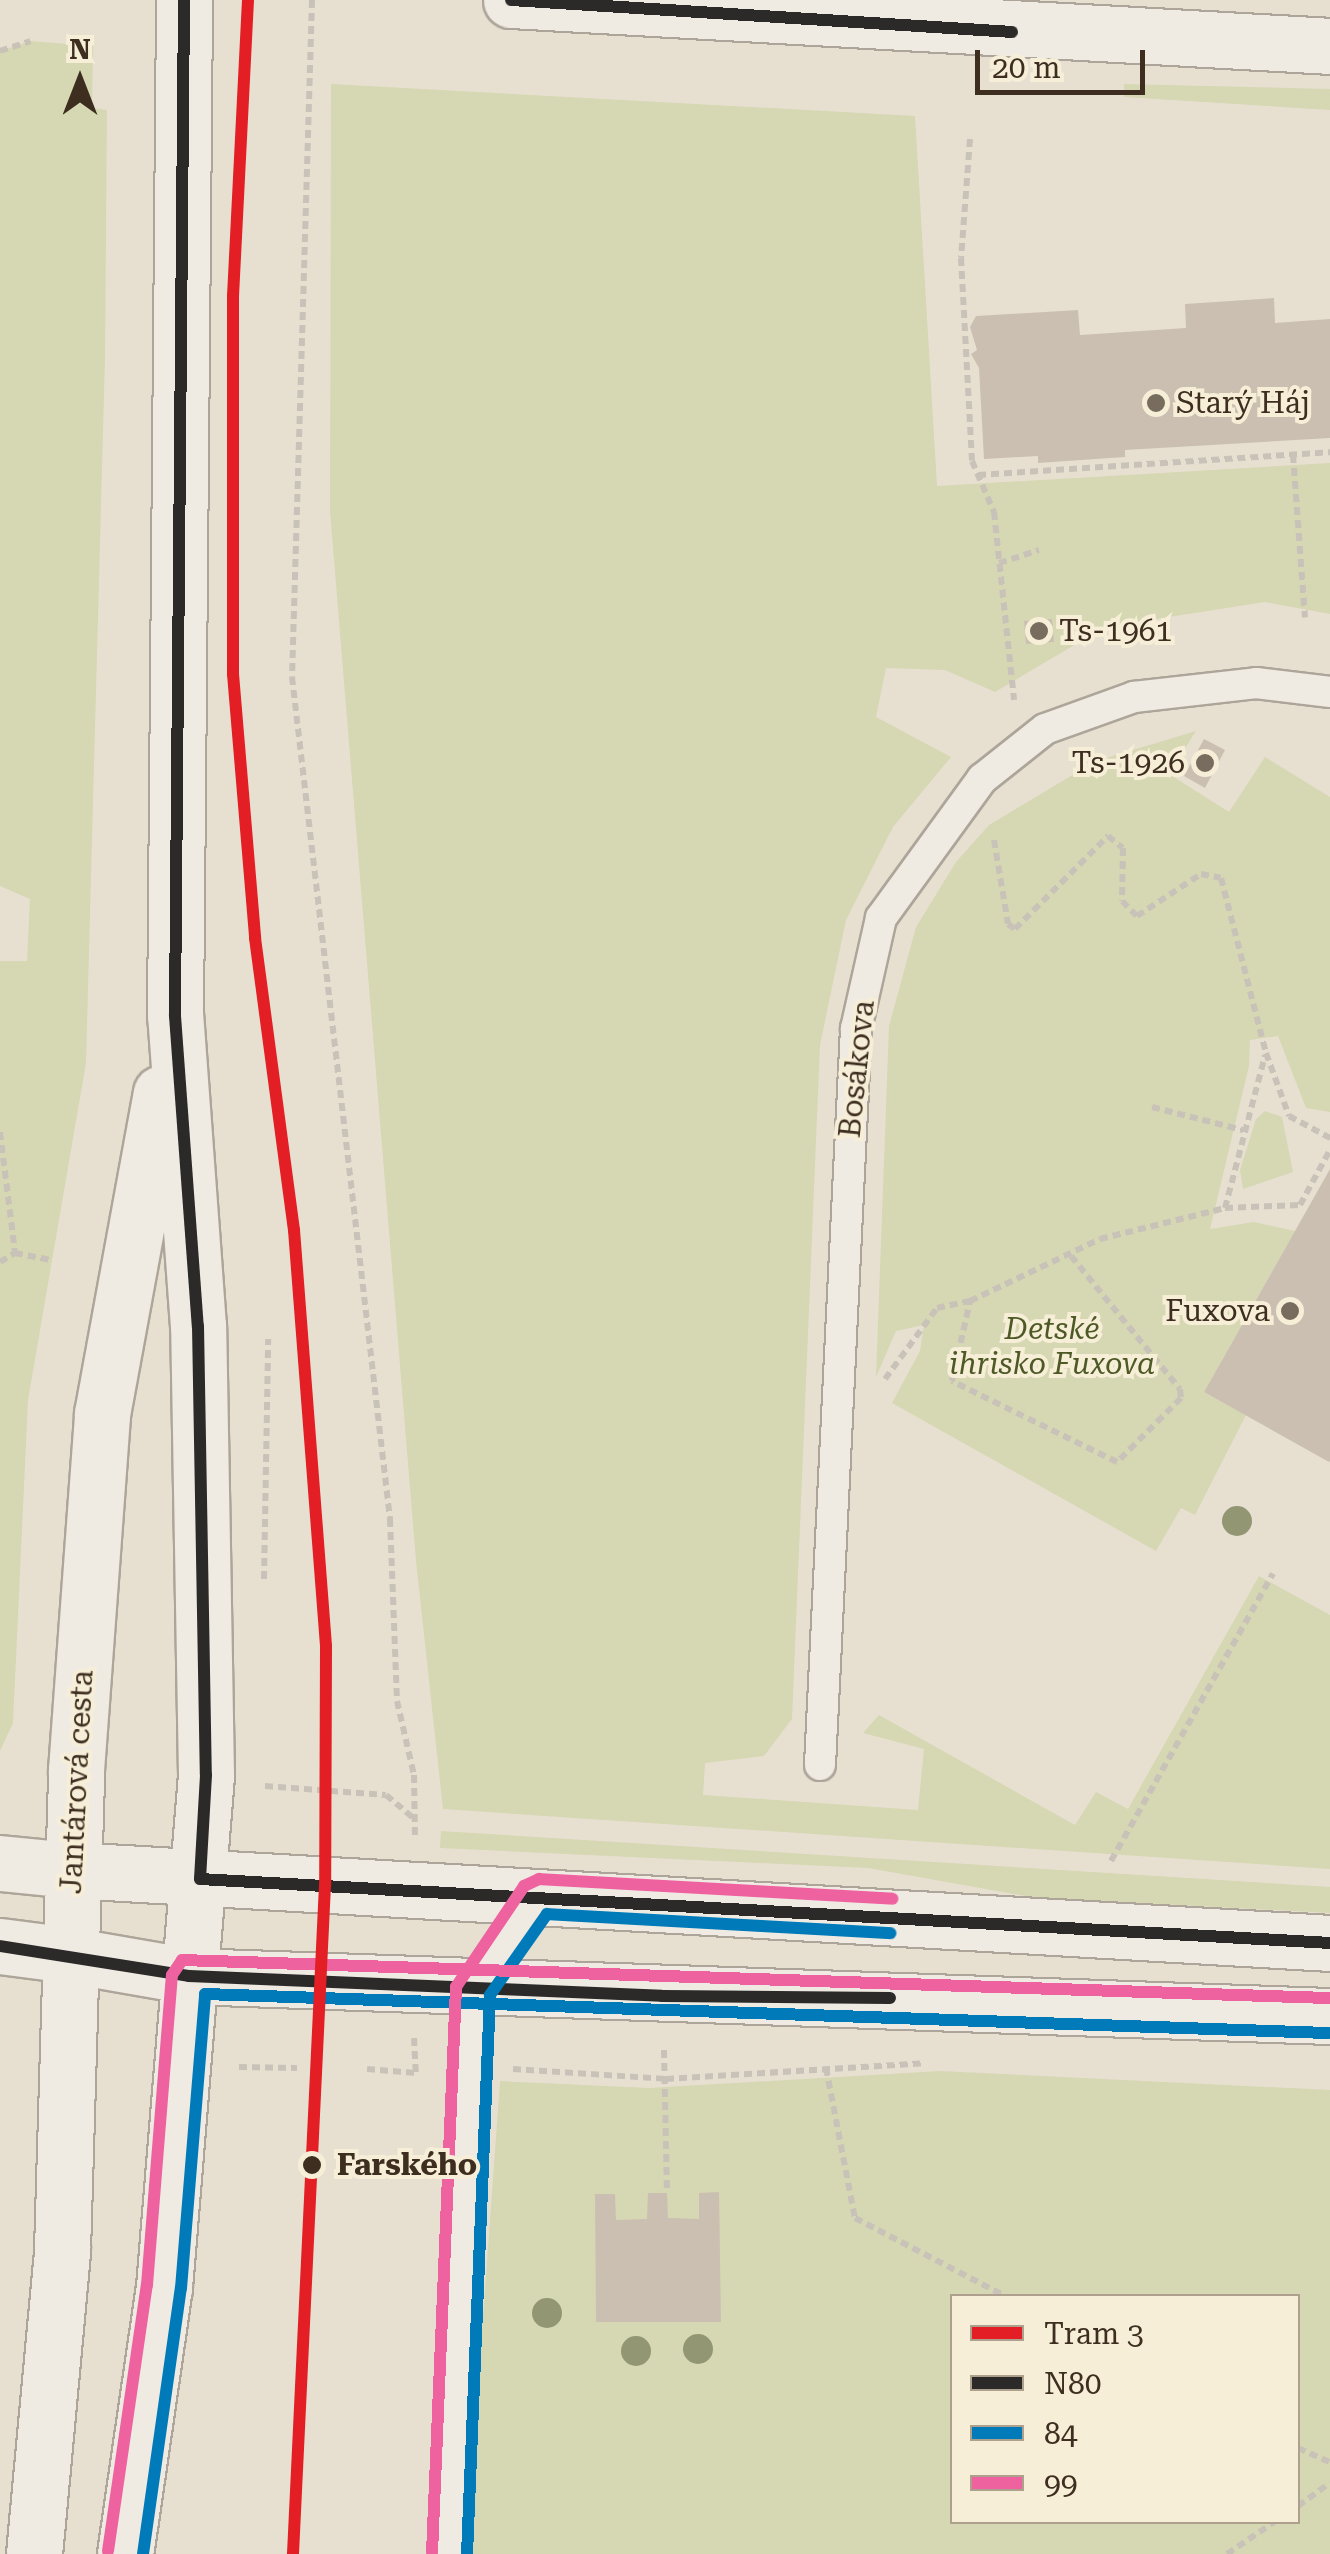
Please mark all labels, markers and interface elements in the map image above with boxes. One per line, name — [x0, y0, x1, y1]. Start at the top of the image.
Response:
north arrow — [30, 30, 130, 130]
scale bar — [980, 30, 1150, 92]
text: N — [69, 33, 91, 66]
text: 20 m — [992, 50, 1061, 85]
place label: Starý Háj — [1176, 385, 1310, 421]
marker: Starý Háj — [1145, 392, 1167, 414]
place label: Ts-1961 — [1059, 613, 1172, 649]
marker: Ts-1961 — [1028, 620, 1050, 642]
place label: Ts-1926 — [1072, 745, 1185, 781]
marker: Ts-1926 — [1194, 752, 1216, 774]
street label: Bosákova — [832, 999, 882, 1139]
place label: Fuxova — [1165, 1293, 1270, 1329]
marker: Fuxova — [1279, 1300, 1301, 1322]
park label: Detské ihrisko Fuxova — [949, 1311, 1155, 1382]
street label: Jantárová cesta — [53, 1669, 101, 1895]
place label: Farského — [337, 2147, 477, 2183]
marker: Farského — [296, 2149, 328, 2181]
legend — [950, 2294, 1300, 2524]
text: Tram 3 — [1044, 2316, 1144, 2351]
text: N80 — [1044, 2366, 1102, 2401]
text: 84 — [1044, 2416, 1078, 2451]
text: 99 — [1044, 2466, 1078, 2501]

